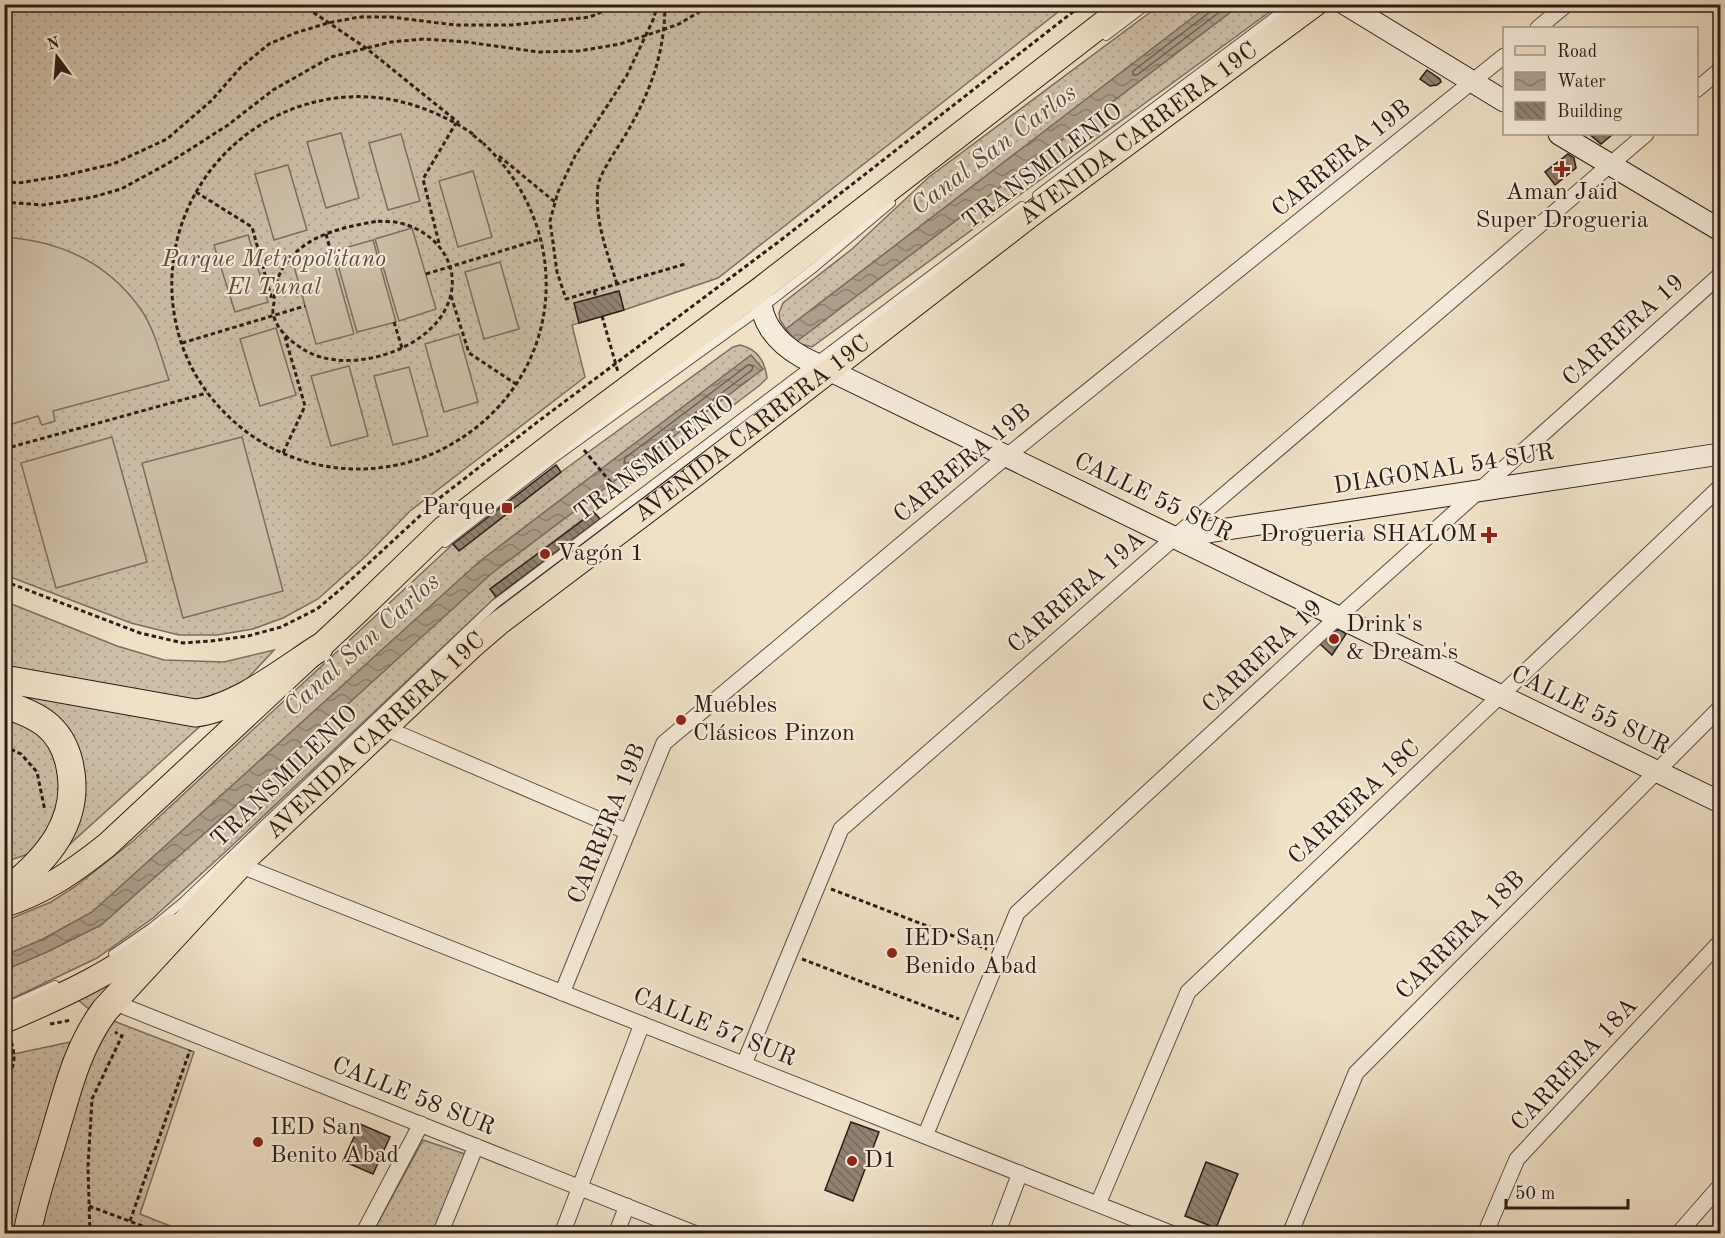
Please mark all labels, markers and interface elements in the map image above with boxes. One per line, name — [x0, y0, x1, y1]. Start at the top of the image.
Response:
north arrow — [27, 27, 87, 87]
legend — [1503, 27, 1698, 135]
text: N — [45, 35, 62, 54]
street label: AVENIDA CARRERA 19C — [1015, 39, 1263, 231]
text: Road — [1557, 43, 1597, 61]
text: Water — [1557, 73, 1606, 91]
water label: Canal San Carlos — [906, 79, 1082, 221]
street label: CARRERA 19B — [1268, 96, 1416, 222]
street label: TRANSMILENIO — [959, 99, 1127, 235]
text: Building — [1557, 103, 1623, 121]
marker: Aman Jaid Super Drogueria — [1555, 162, 1569, 176]
place label: Aman Jaid Super Drogueria — [1475, 181, 1649, 233]
park label: Parque Metropolitano El Tunal — [161, 248, 386, 300]
street label: CARRERA 19 — [1559, 270, 1689, 392]
street label: AVENIDA CARRERA 19C — [630, 331, 875, 527]
street label: TRANSMILENIO — [571, 391, 739, 527]
street label: CARRERA 19B — [890, 400, 1036, 528]
street label: DIAGONAL 54 SUR — [1332, 441, 1556, 499]
street label: CALLE 55 SUR — [1070, 449, 1236, 547]
place label: Parque — [422, 496, 495, 520]
marker: Parque — [500, 501, 514, 515]
place label: Drogueria SHALOM — [1260, 523, 1477, 547]
street label: CARRERA 19A — [1004, 527, 1150, 659]
marker: Drogueria SHALOM — [1482, 528, 1496, 542]
place label: Vagón 1 — [557, 542, 644, 566]
marker: Vagón 1 — [538, 547, 552, 561]
water label: Canal San Carlos — [279, 568, 445, 722]
street label: CARRERA 19 — [1198, 596, 1328, 718]
place label: Drink's & Dream's — [1346, 613, 1458, 665]
street label: AVENIDA CARRERA 19C — [262, 628, 490, 844]
marker: Drink's & Dream's — [1327, 632, 1341, 646]
street label: CALLE 55 SUR — [1507, 662, 1673, 760]
place label: Muebles Clásicos Pinzon — [693, 694, 855, 746]
street label: TRANSMILENIO — [207, 701, 363, 853]
marker: Muebles Clásicos Pinzon — [674, 713, 688, 727]
street label: CARRERA 18C — [1285, 736, 1425, 870]
street label: CARRERA 19B — [565, 740, 651, 908]
street label: CARRERA 18B — [1392, 867, 1530, 1005]
place label: IED San Benido Abad — [904, 927, 1037, 979]
marker: IED San Benido Abad — [885, 946, 899, 960]
street label: CALLE 57 SUR — [629, 984, 799, 1072]
street label: CARRERA 18A — [1507, 994, 1643, 1136]
street label: CALLE 58 SUR — [328, 1053, 498, 1141]
place label: IED San Benito Abad — [270, 1116, 399, 1168]
marker: IED San Benito Abad — [251, 1135, 265, 1149]
place label: D1 — [864, 1149, 897, 1173]
marker: D1 — [845, 1154, 859, 1168]
scale bar — [1506, 1172, 1628, 1210]
text: 50 m — [1515, 1185, 1555, 1203]

